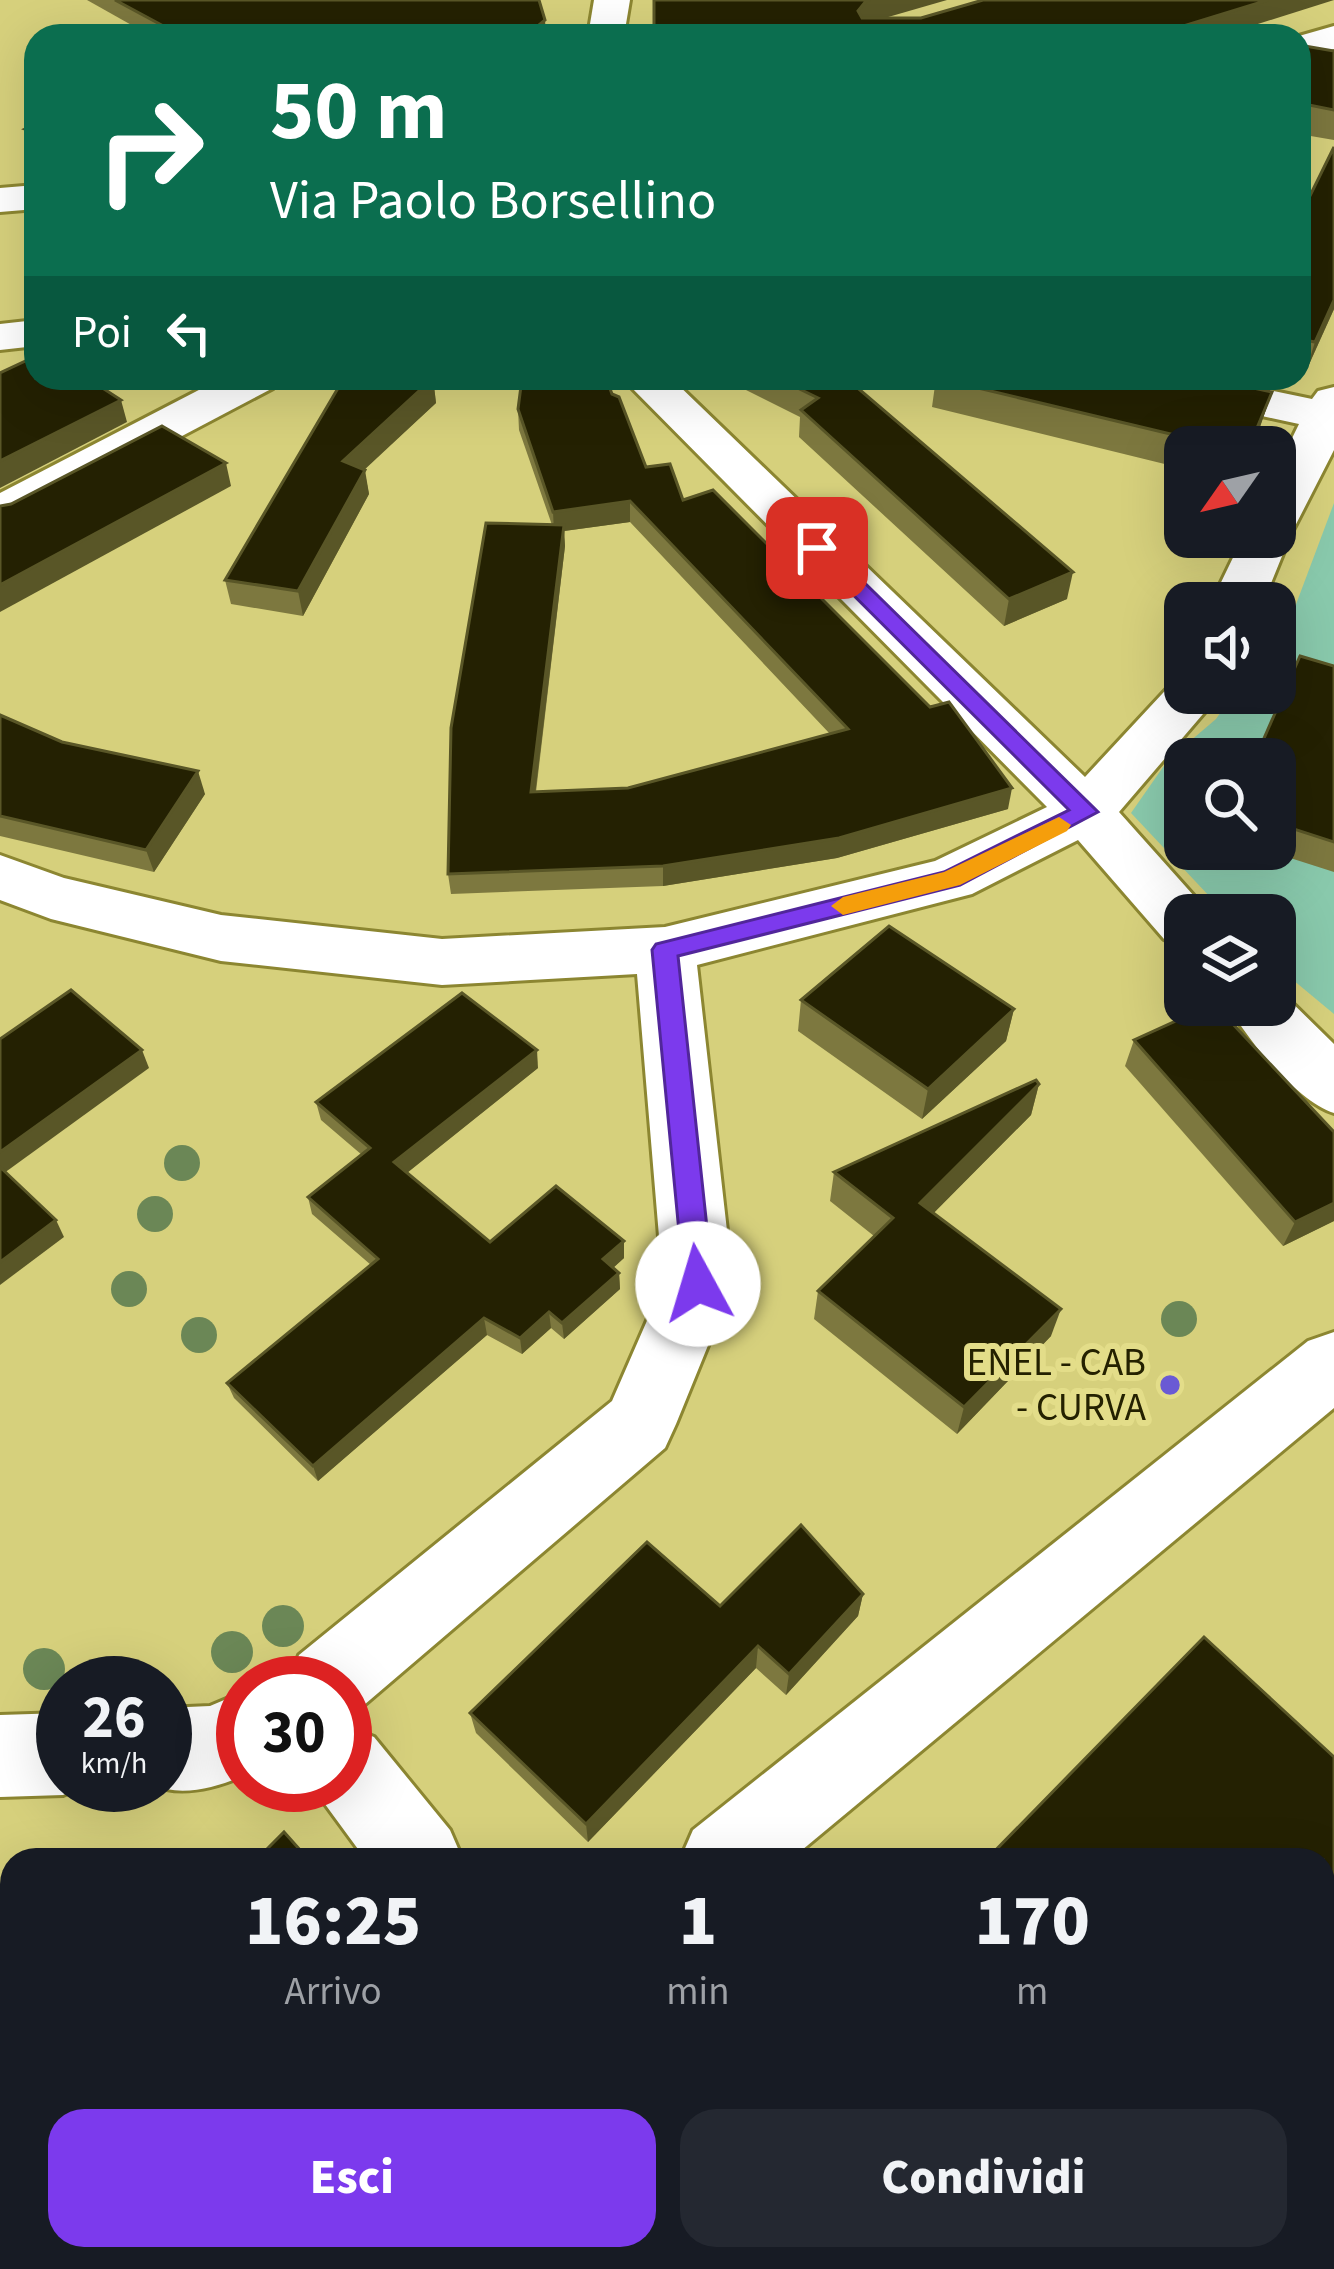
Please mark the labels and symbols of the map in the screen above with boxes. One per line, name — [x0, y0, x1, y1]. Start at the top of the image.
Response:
north arrow — [1164, 426, 1296, 558]
pin — [766, 497, 868, 599]
position arrow — [635, 1221, 761, 1347]
place label: ENEL - CAB - CURVA — [967, 1335, 1147, 1436]
marker: ENEL - CAB - CURVA — [1157, 1372, 1183, 1398]
speed limit sign: 30 — [216, 1656, 372, 1812]

